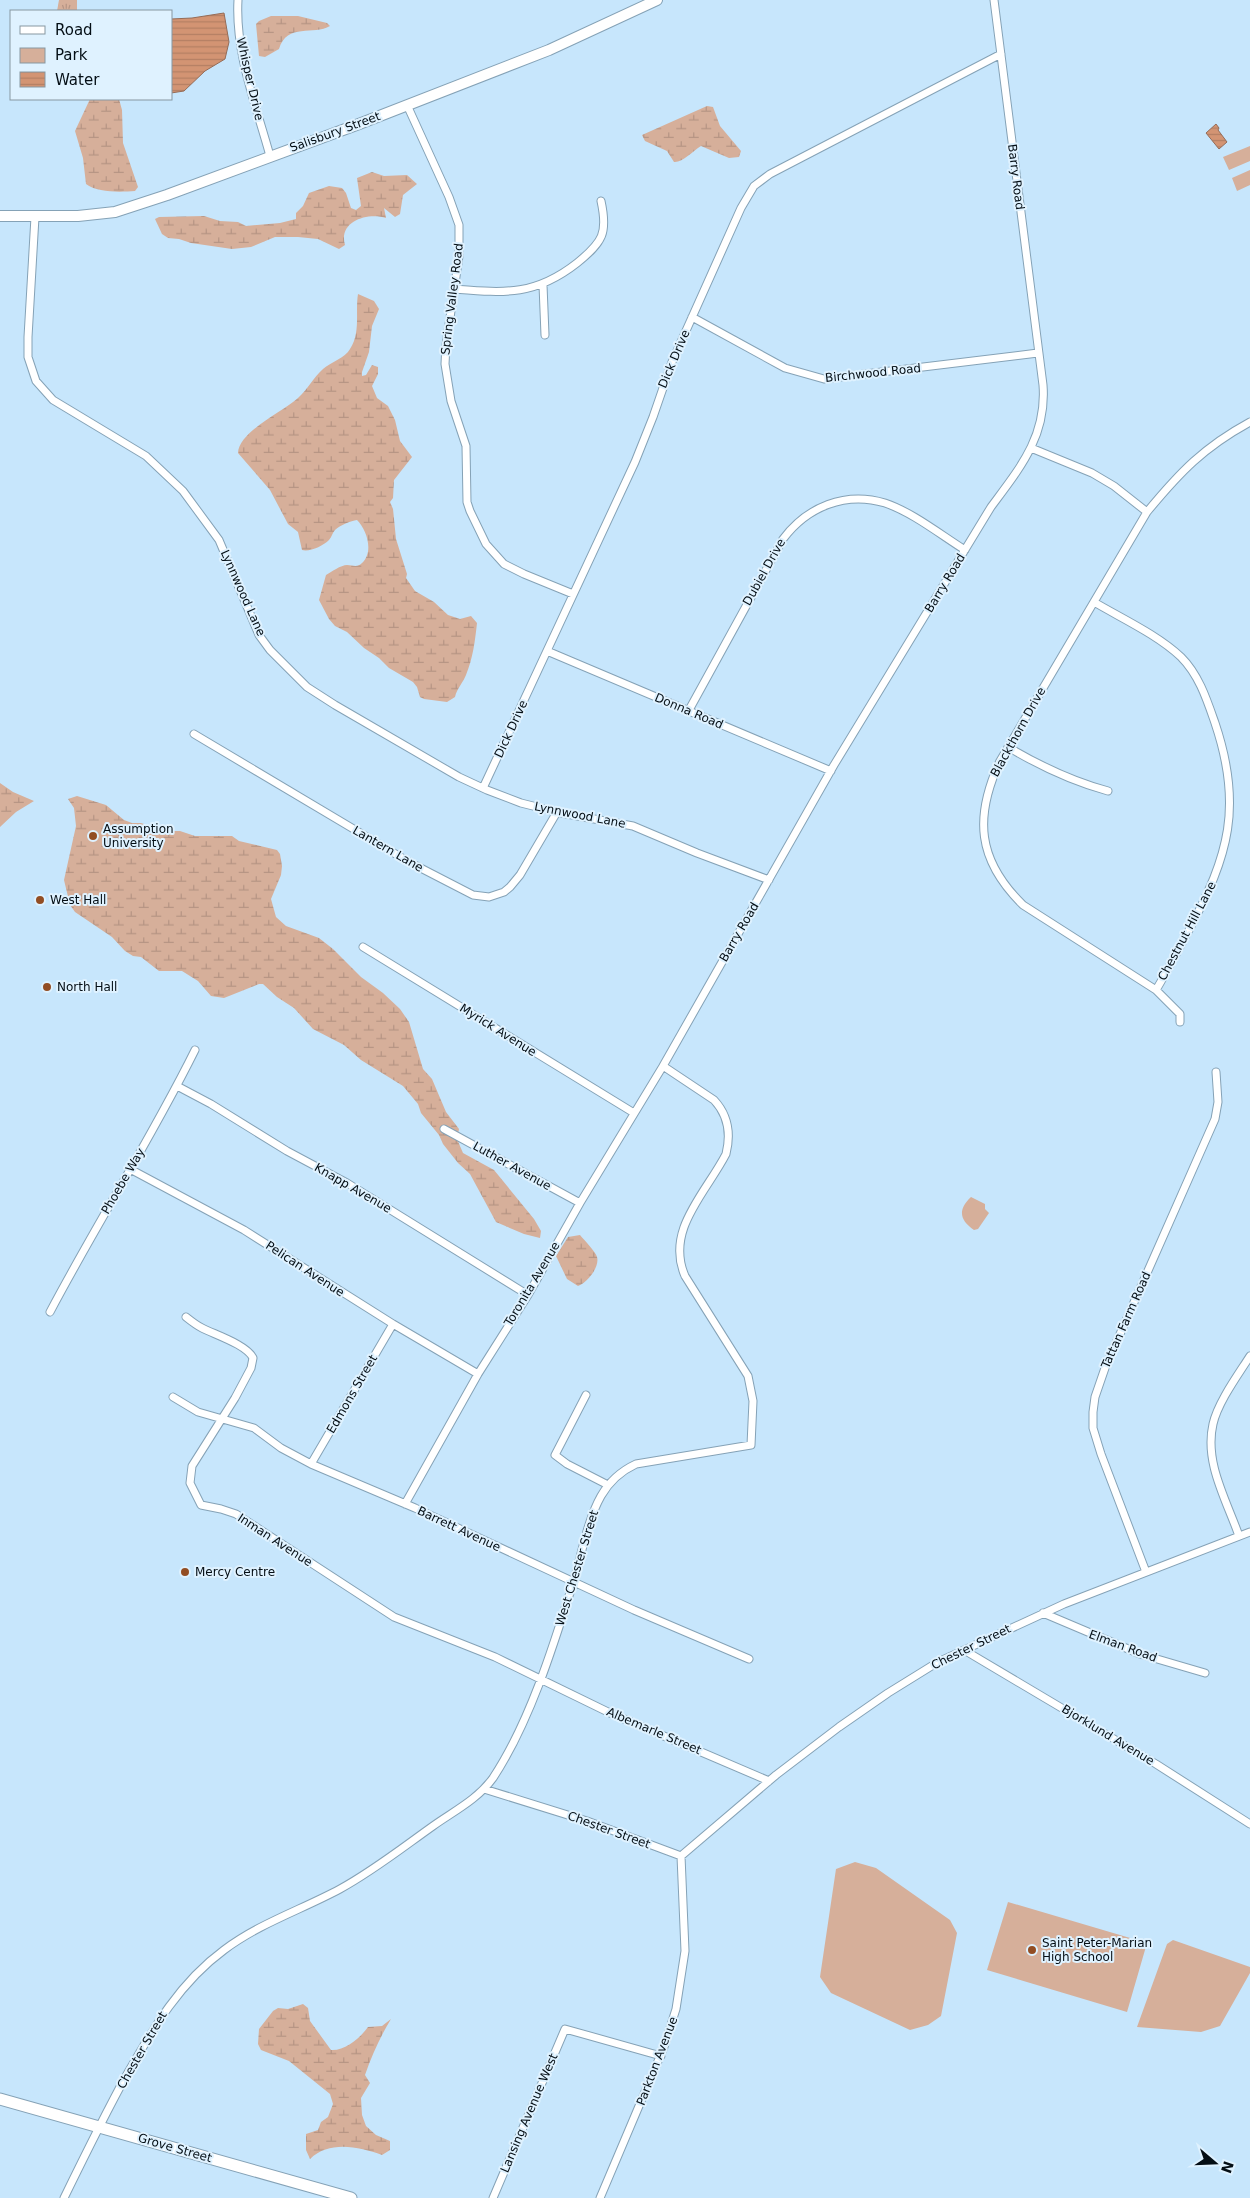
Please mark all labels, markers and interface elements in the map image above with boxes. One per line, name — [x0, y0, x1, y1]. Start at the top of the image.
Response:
legend — [10, 10, 172, 100]
text: Road — [55, 21, 93, 39]
street label: Whisper Drive — [234, 36, 266, 122]
text: Park — [55, 46, 88, 64]
text: Water — [55, 71, 100, 89]
street label: Salisbury Street — [288, 109, 383, 155]
street label: Barry Road — [1005, 143, 1027, 211]
street label: Spring Valley Road — [438, 242, 466, 356]
street label: Dick Drive — [655, 328, 693, 390]
street label: Birchwood Road — [824, 361, 922, 385]
street label: Dubiel Drive — [740, 536, 788, 608]
street label: Lynnwood Lane — [218, 548, 268, 638]
street label: Barry Road — [922, 551, 968, 615]
street label: Blackthorn Drive — [988, 685, 1048, 779]
street label: Donna Road — [653, 690, 725, 732]
street label: Dick Drive — [492, 698, 530, 760]
street label: Lynnwood Lane — [533, 799, 627, 831]
place label: Assumption University — [103, 822, 174, 850]
street label: Lantern Lane — [350, 823, 426, 875]
marker: Assumption University — [87, 830, 99, 842]
street label: Chestnut Hill Lane — [1155, 879, 1219, 983]
place label: West Hall — [50, 893, 106, 907]
marker: West Hall — [34, 894, 46, 906]
street label: Barry Road — [716, 900, 762, 964]
place label: North Hall — [57, 980, 117, 994]
marker: North Hall — [41, 981, 53, 993]
street label: Myrick Avenue — [457, 1001, 539, 1059]
street label: Luther Avenue — [471, 1139, 553, 1193]
street label: Phoebe Way — [98, 1145, 148, 1217]
street label: Knapp Avenue — [312, 1160, 394, 1216]
street label: Pelican Avenue — [263, 1238, 347, 1300]
street label: Toronita Avenue — [501, 1239, 563, 1330]
street label: Tattan Farm Road — [1098, 1269, 1154, 1371]
street label: Edmons Street — [324, 1352, 380, 1436]
street label: Barrett Avenue — [415, 1504, 503, 1554]
street label: West Chester Street — [553, 1508, 601, 1628]
street label: Inman Avenue — [235, 1511, 315, 1569]
place label: Mercy Centre — [195, 1565, 275, 1579]
marker: Mercy Centre — [179, 1566, 191, 1578]
street label: Chester Street — [929, 1622, 1013, 1672]
street label: Elman Road — [1087, 1627, 1159, 1665]
street label: Bjorklund Avenue — [1059, 1702, 1157, 1768]
street label: Albemarle Street — [605, 1705, 704, 1757]
street label: Chester Street — [566, 1809, 653, 1852]
place label: Saint Peter-Marian High School — [1042, 1936, 1152, 1964]
marker: Saint Peter-Marian High School — [1026, 1944, 1038, 1956]
street label: Chester Street — [114, 2009, 170, 2091]
street label: Parkton Avenue — [634, 2015, 680, 2107]
street label: Lansing Avenue West — [498, 2051, 561, 2175]
street label: Grove Street — [137, 2131, 214, 2165]
north arrow — [1190, 2138, 1240, 2188]
text: N — [1218, 2159, 1237, 2175]

